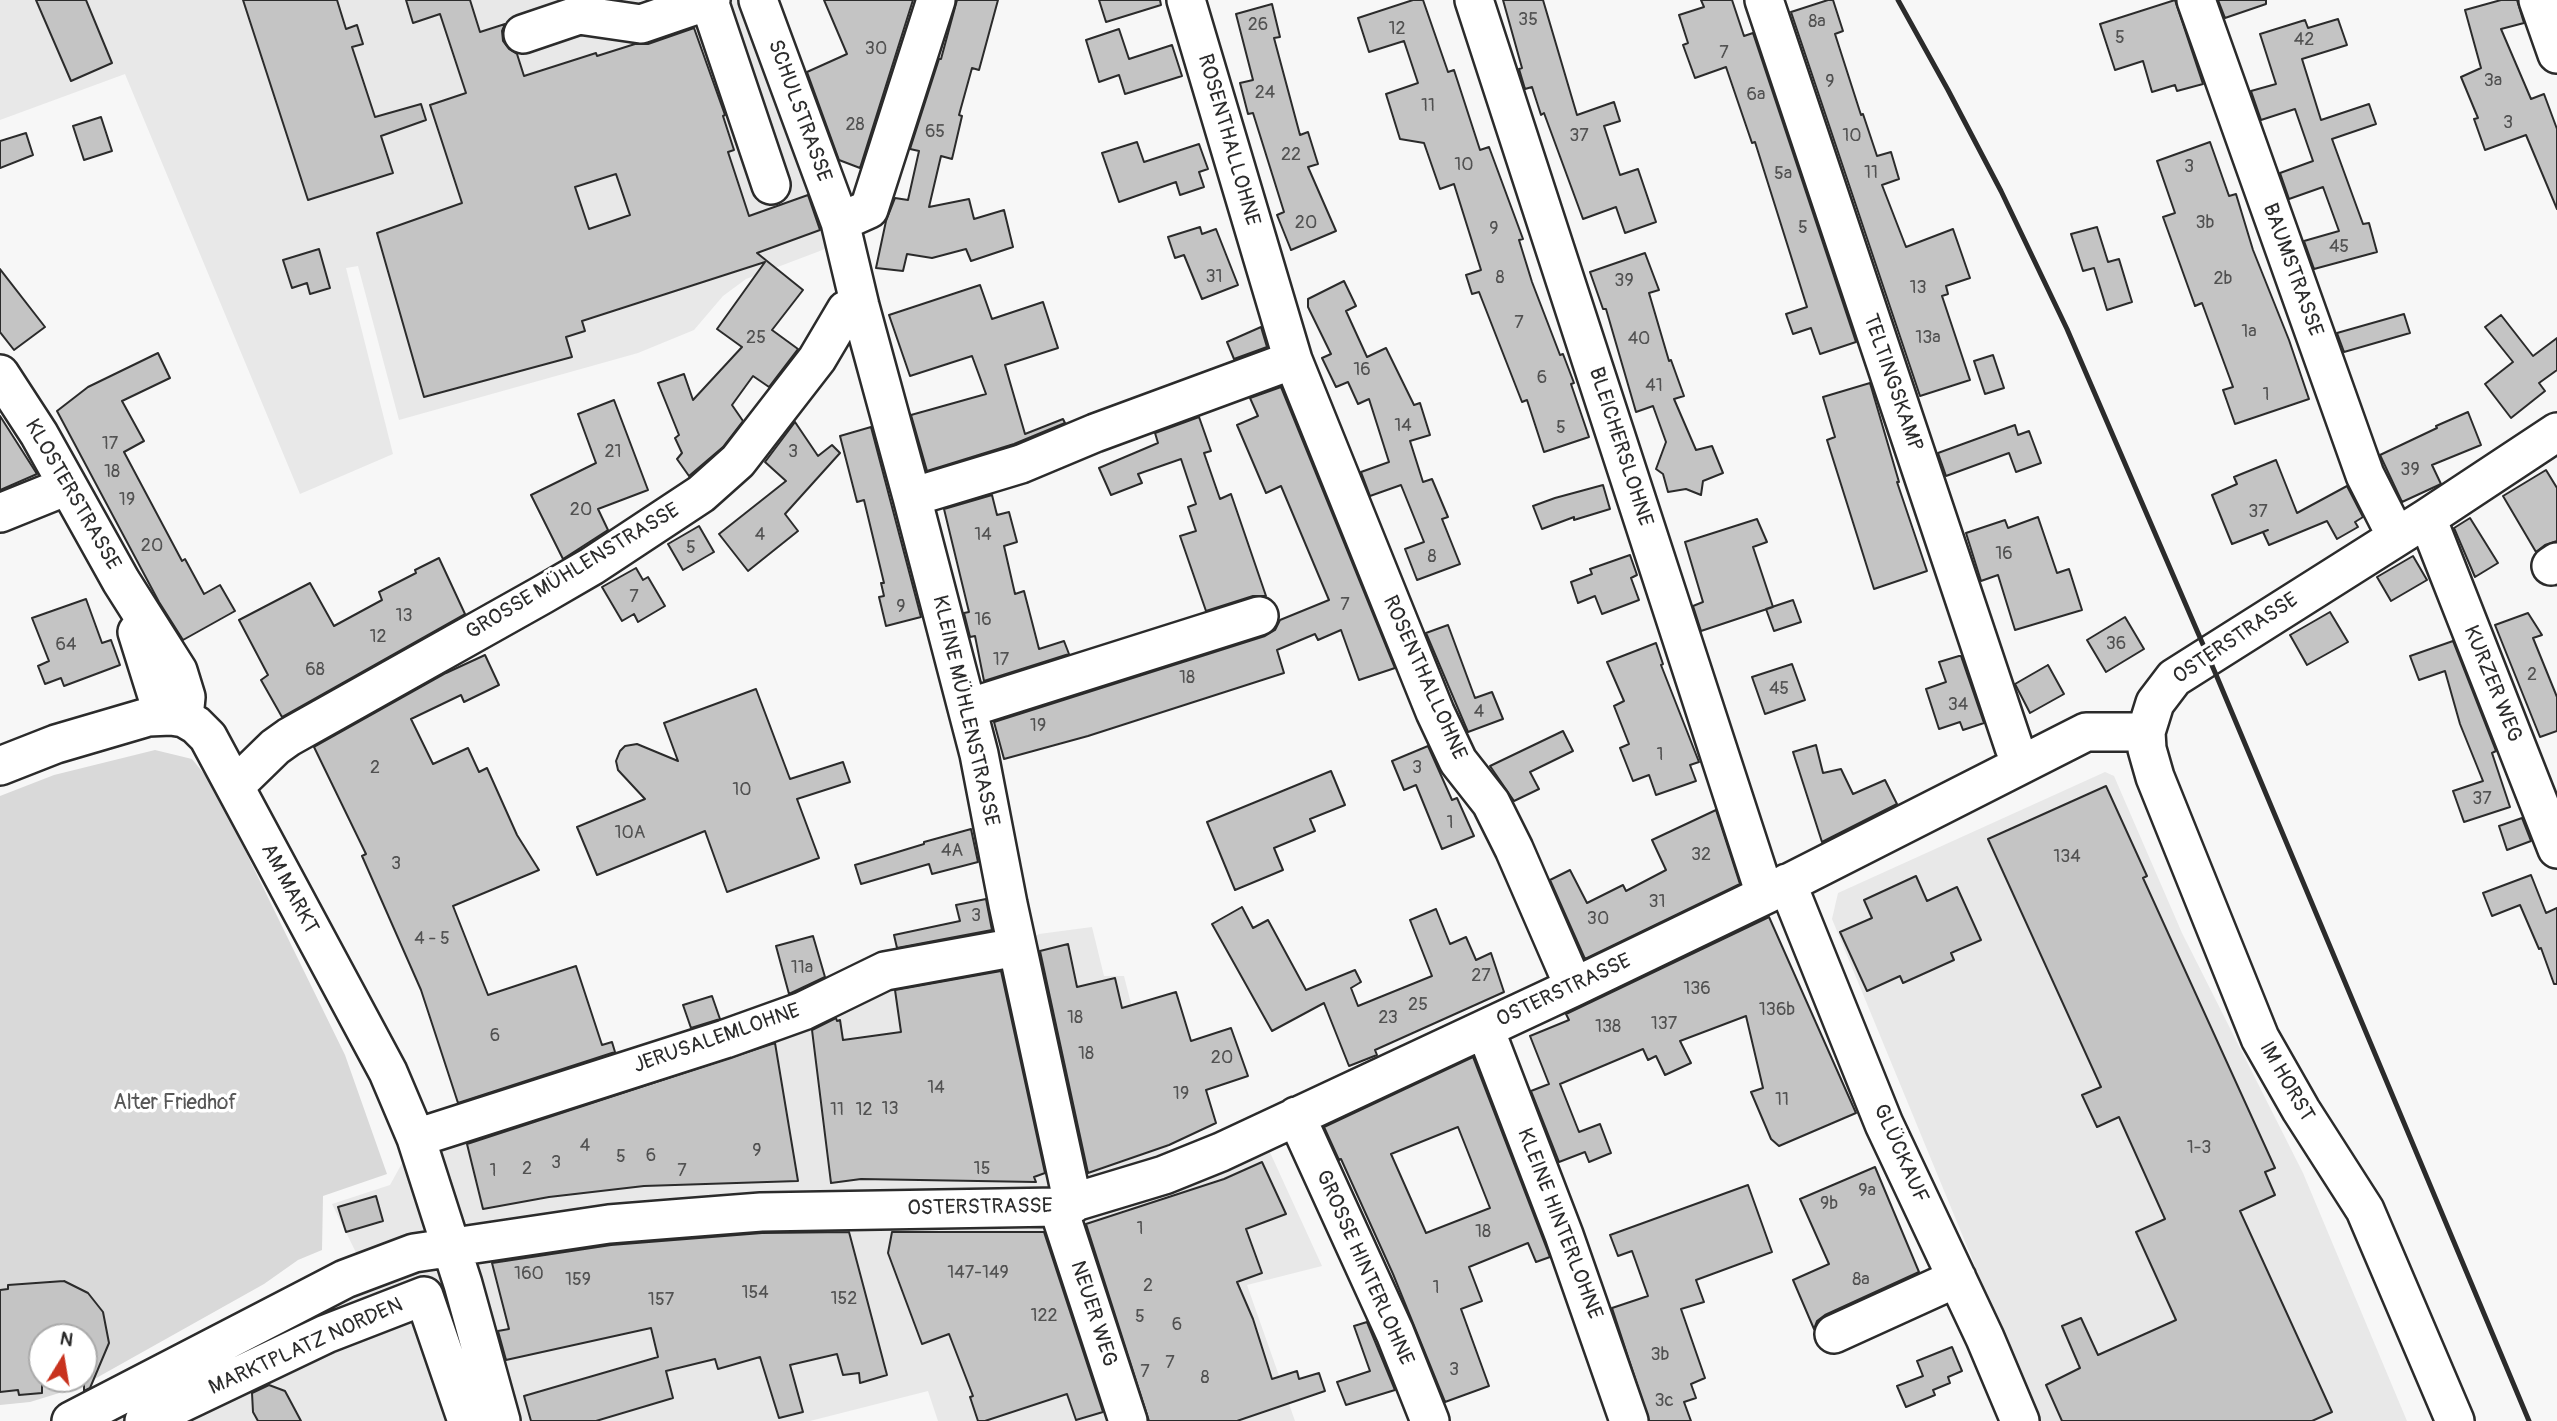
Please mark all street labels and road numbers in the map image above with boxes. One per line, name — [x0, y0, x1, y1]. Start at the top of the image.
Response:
street label: SCHULSTRASSE — [762, 37, 836, 185]
street label: ROSENTHALLOHNE — [1191, 51, 1265, 229]
street label: BAUMSTRASSE — [2256, 200, 2328, 340]
street label: TELTINGSKAMP — [1857, 311, 1927, 455]
street label: BLEICHERSLOHNE — [1582, 364, 1658, 530]
street label: KLOSTERSTRASSE — [19, 415, 125, 575]
street label: GROSSE MÜHLENSTRASSE — [462, 498, 684, 646]
street label: OSTERSTRASSE — [2169, 588, 2303, 690]
street label: ROSENTHALLOHNE — [1376, 592, 1472, 764]
street label: KLEINE MÜHLENSTRASSE — [926, 593, 1004, 829]
street label: KURZER WEG — [2457, 622, 2527, 746]
street label: AM MARKT — [255, 840, 323, 938]
street label: OSTERSTRASSE — [1493, 949, 1635, 1033]
street label: JERUSALEMLOHNE — [630, 999, 804, 1079]
street label: IM HORST — [2253, 1037, 2319, 1127]
street label: GLÜCKAUF — [1867, 1101, 1933, 1207]
street label: KLEINE HINTERLOHNE — [1511, 1125, 1607, 1323]
street label: GROSSE HINTERLOHNE — [1310, 1166, 1418, 1370]
street label: OSTERSTRASSE — [907, 1194, 1053, 1222]
street label: NEUER WEG — [1064, 1258, 1122, 1370]
street label: MARKTPLATZ NORDEN — [205, 1293, 407, 1401]

